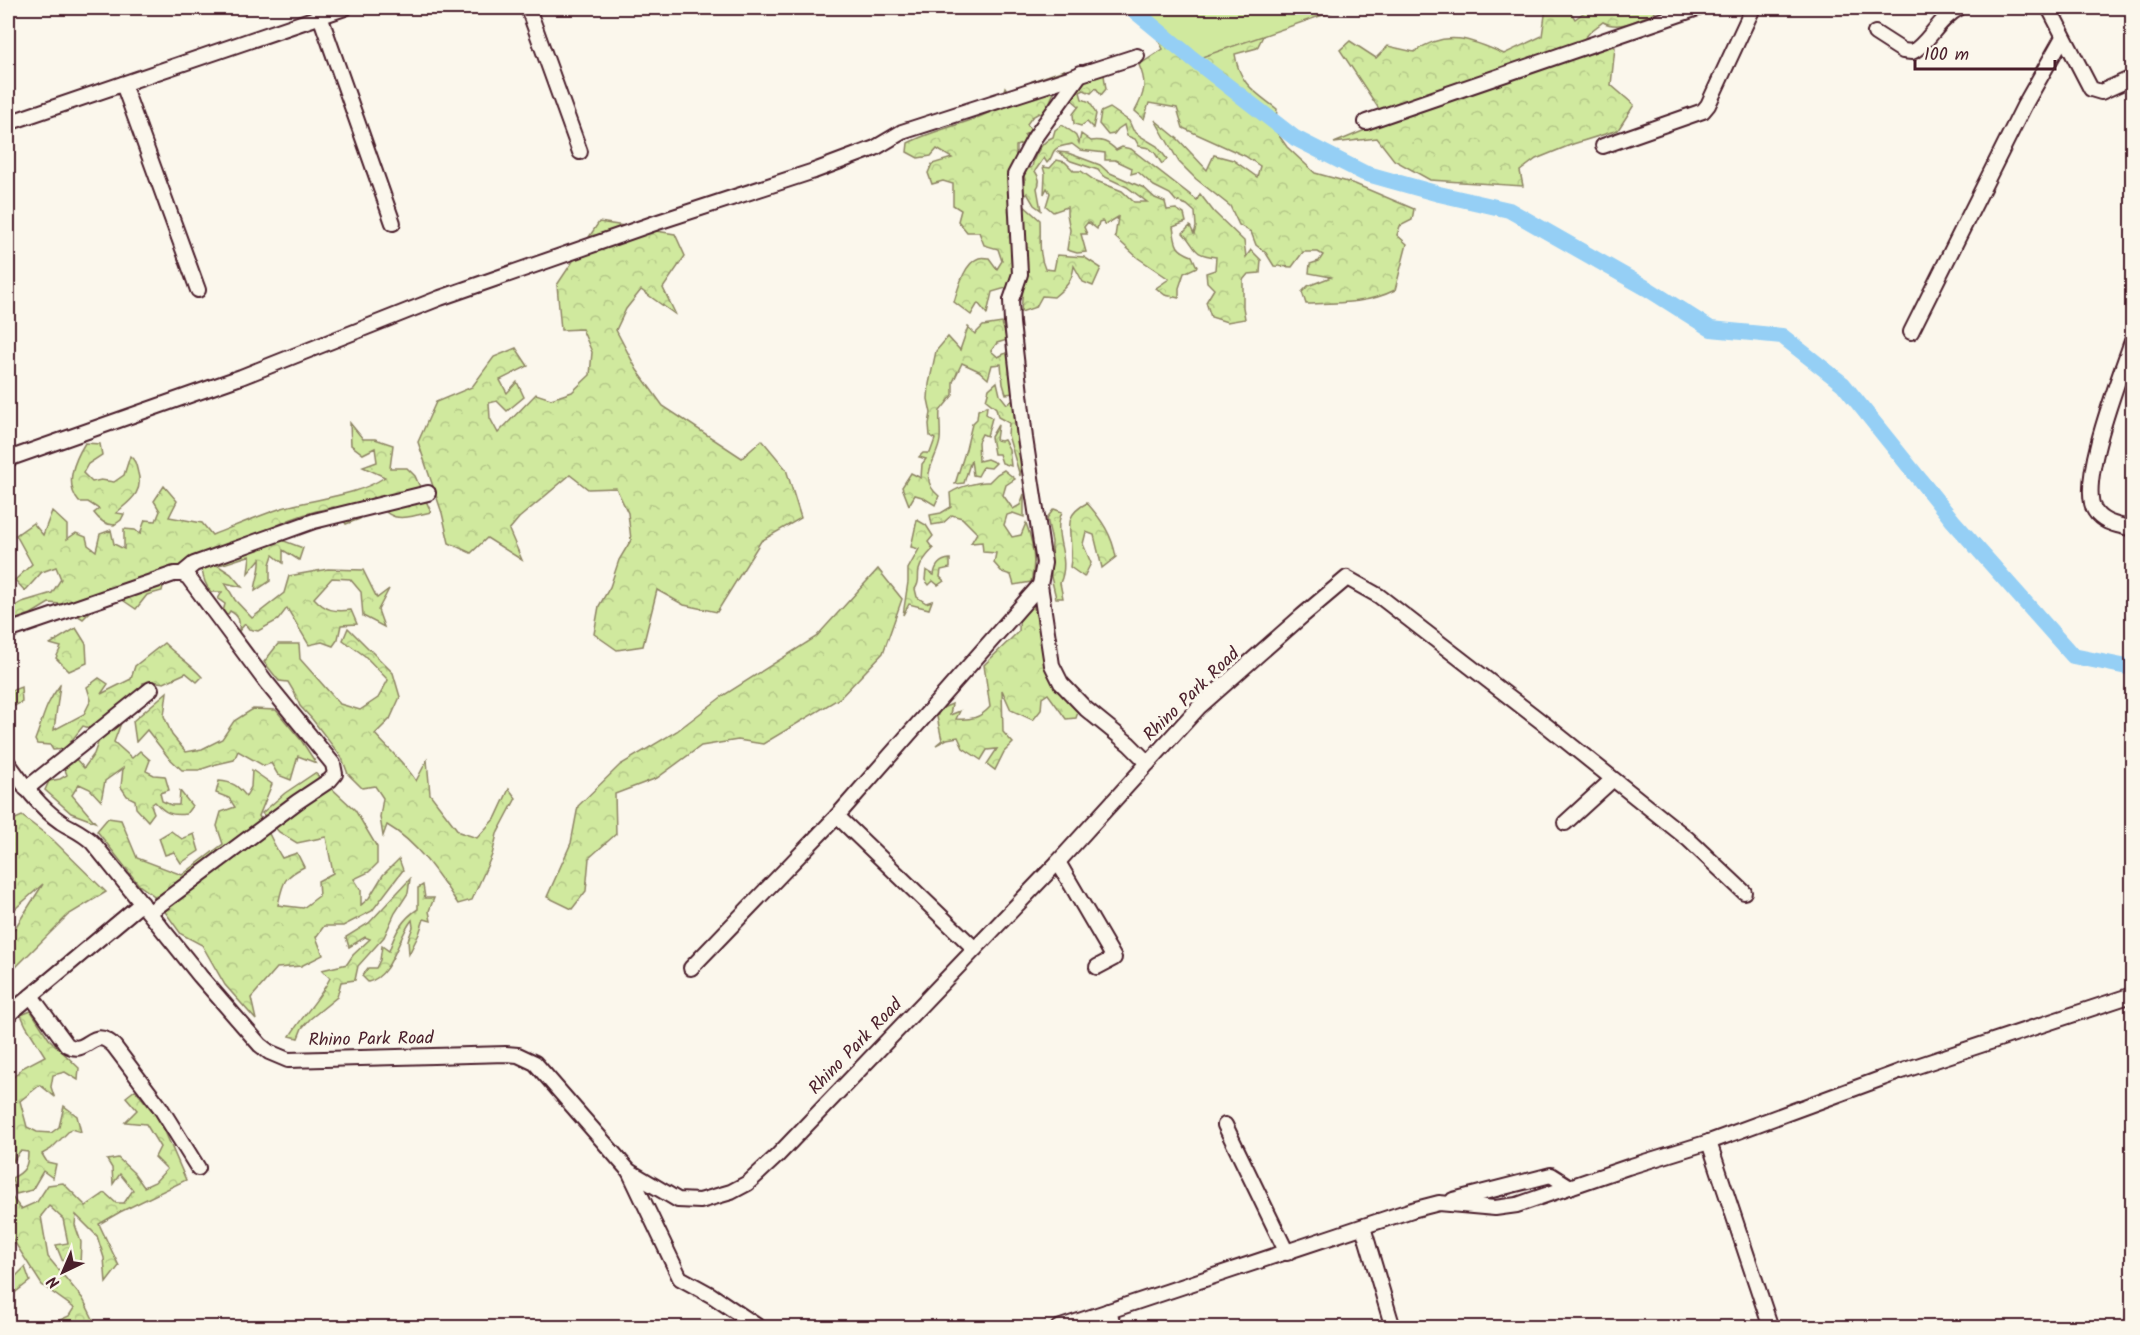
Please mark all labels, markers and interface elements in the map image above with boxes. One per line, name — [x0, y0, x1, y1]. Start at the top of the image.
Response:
scale bar — [1915, 33, 2054, 71]
text: 100 m — [1924, 41, 1969, 70]
street label: Rhino Park Road — [1137, 640, 1248, 749]
street label: Rhino Park Road — [802, 991, 911, 1102]
street label: Rhino Park Road — [308, 1024, 435, 1056]
north arrow — [33, 1242, 93, 1302]
text: N — [41, 1269, 66, 1294]

